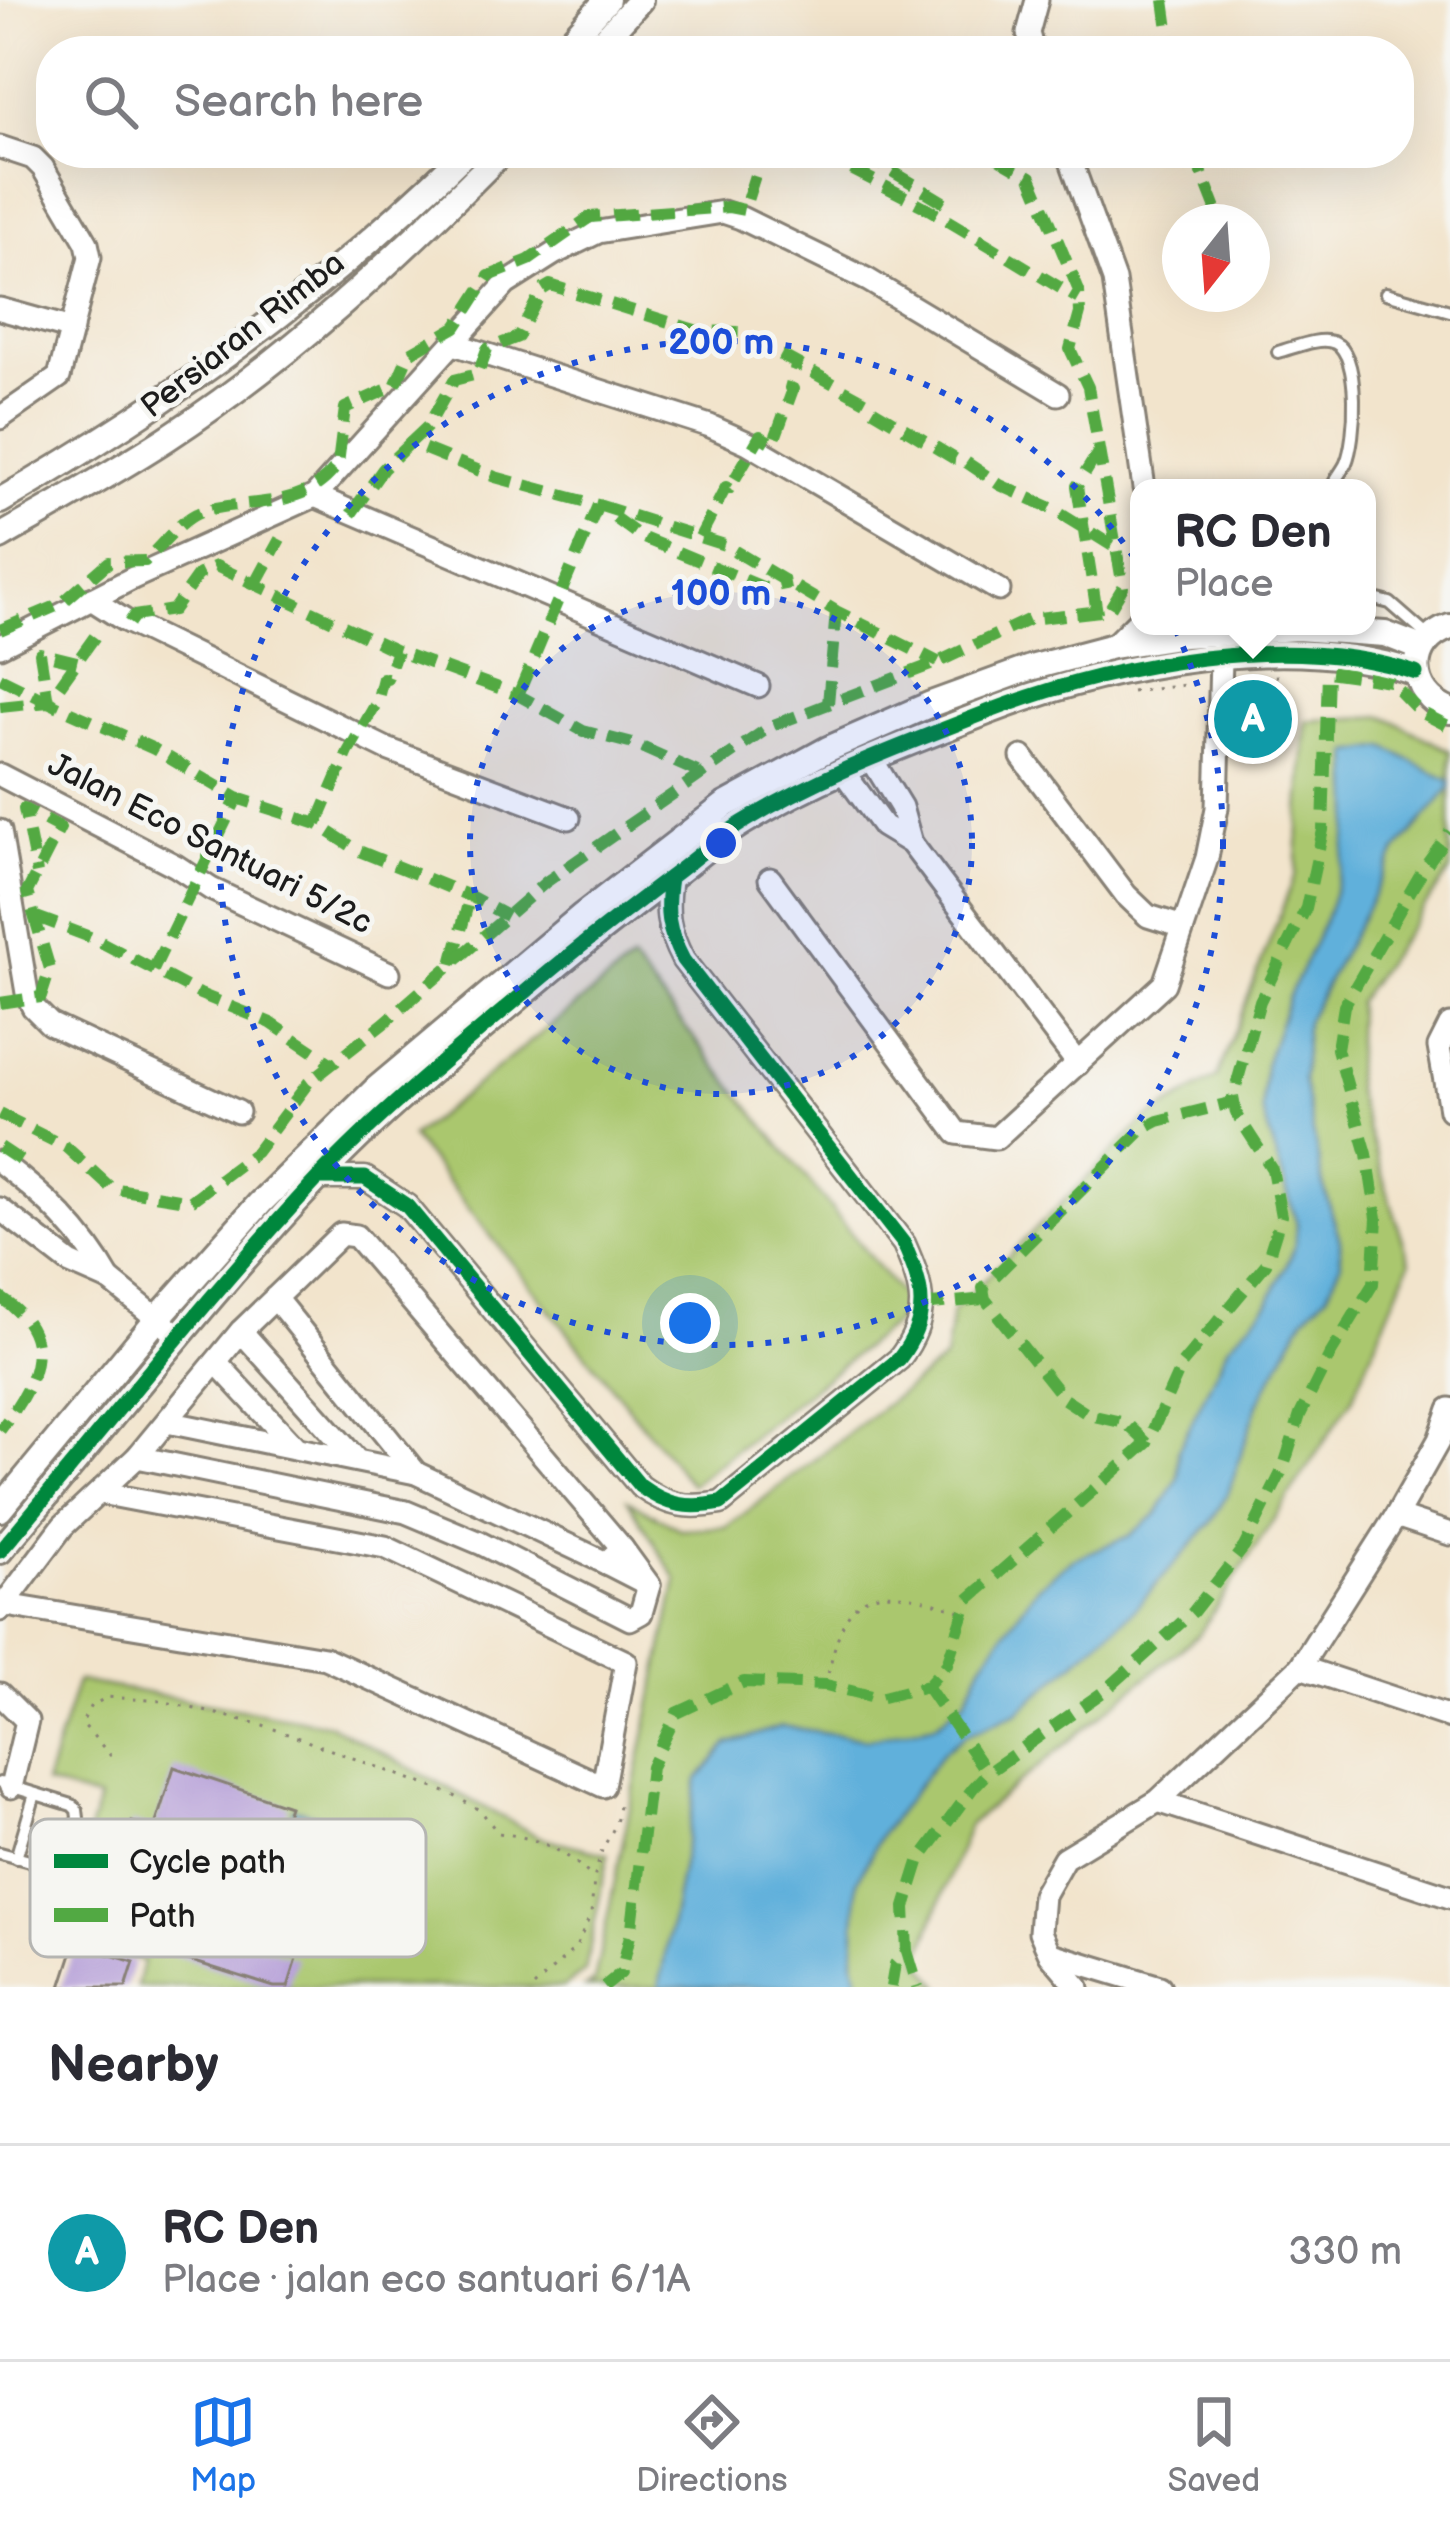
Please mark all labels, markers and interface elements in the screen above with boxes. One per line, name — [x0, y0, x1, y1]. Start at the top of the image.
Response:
search box — [36, 36, 1414, 168]
icon: search — [78, 69, 144, 135]
text: Search here — [174, 75, 423, 130]
north arrow — [1162, 204, 1270, 312]
street label: Persiaran Rimba — [133, 243, 353, 427]
text: 200 m — [668, 322, 774, 365]
popup — [1130, 479, 1376, 635]
text: RC Den — [1174, 506, 1332, 561]
text: Place — [1174, 561, 1273, 608]
text: 100 m — [671, 573, 771, 616]
pin: A — [1214, 674, 1292, 764]
street label: Jalan Eco Santuari 5/2c — [41, 745, 379, 943]
centre of rings — [700, 822, 742, 864]
your location — [660, 1293, 720, 1353]
legend — [30, 1819, 426, 1957]
text: Cycle path — [129, 1843, 286, 1883]
text: Path — [129, 1897, 196, 1937]
text: Nearby — [48, 2035, 219, 2096]
text: RC Den — [162, 2202, 319, 2257]
text: A — [75, 2229, 99, 2276]
text: 330 m — [1288, 2229, 1402, 2276]
text: Place · jalan eco santuari 6/1A — [162, 2257, 690, 2304]
tab: Map — [190, 2389, 256, 2501]
tab: Directions — [636, 2389, 788, 2501]
tab: Saved — [1167, 2389, 1260, 2501]

